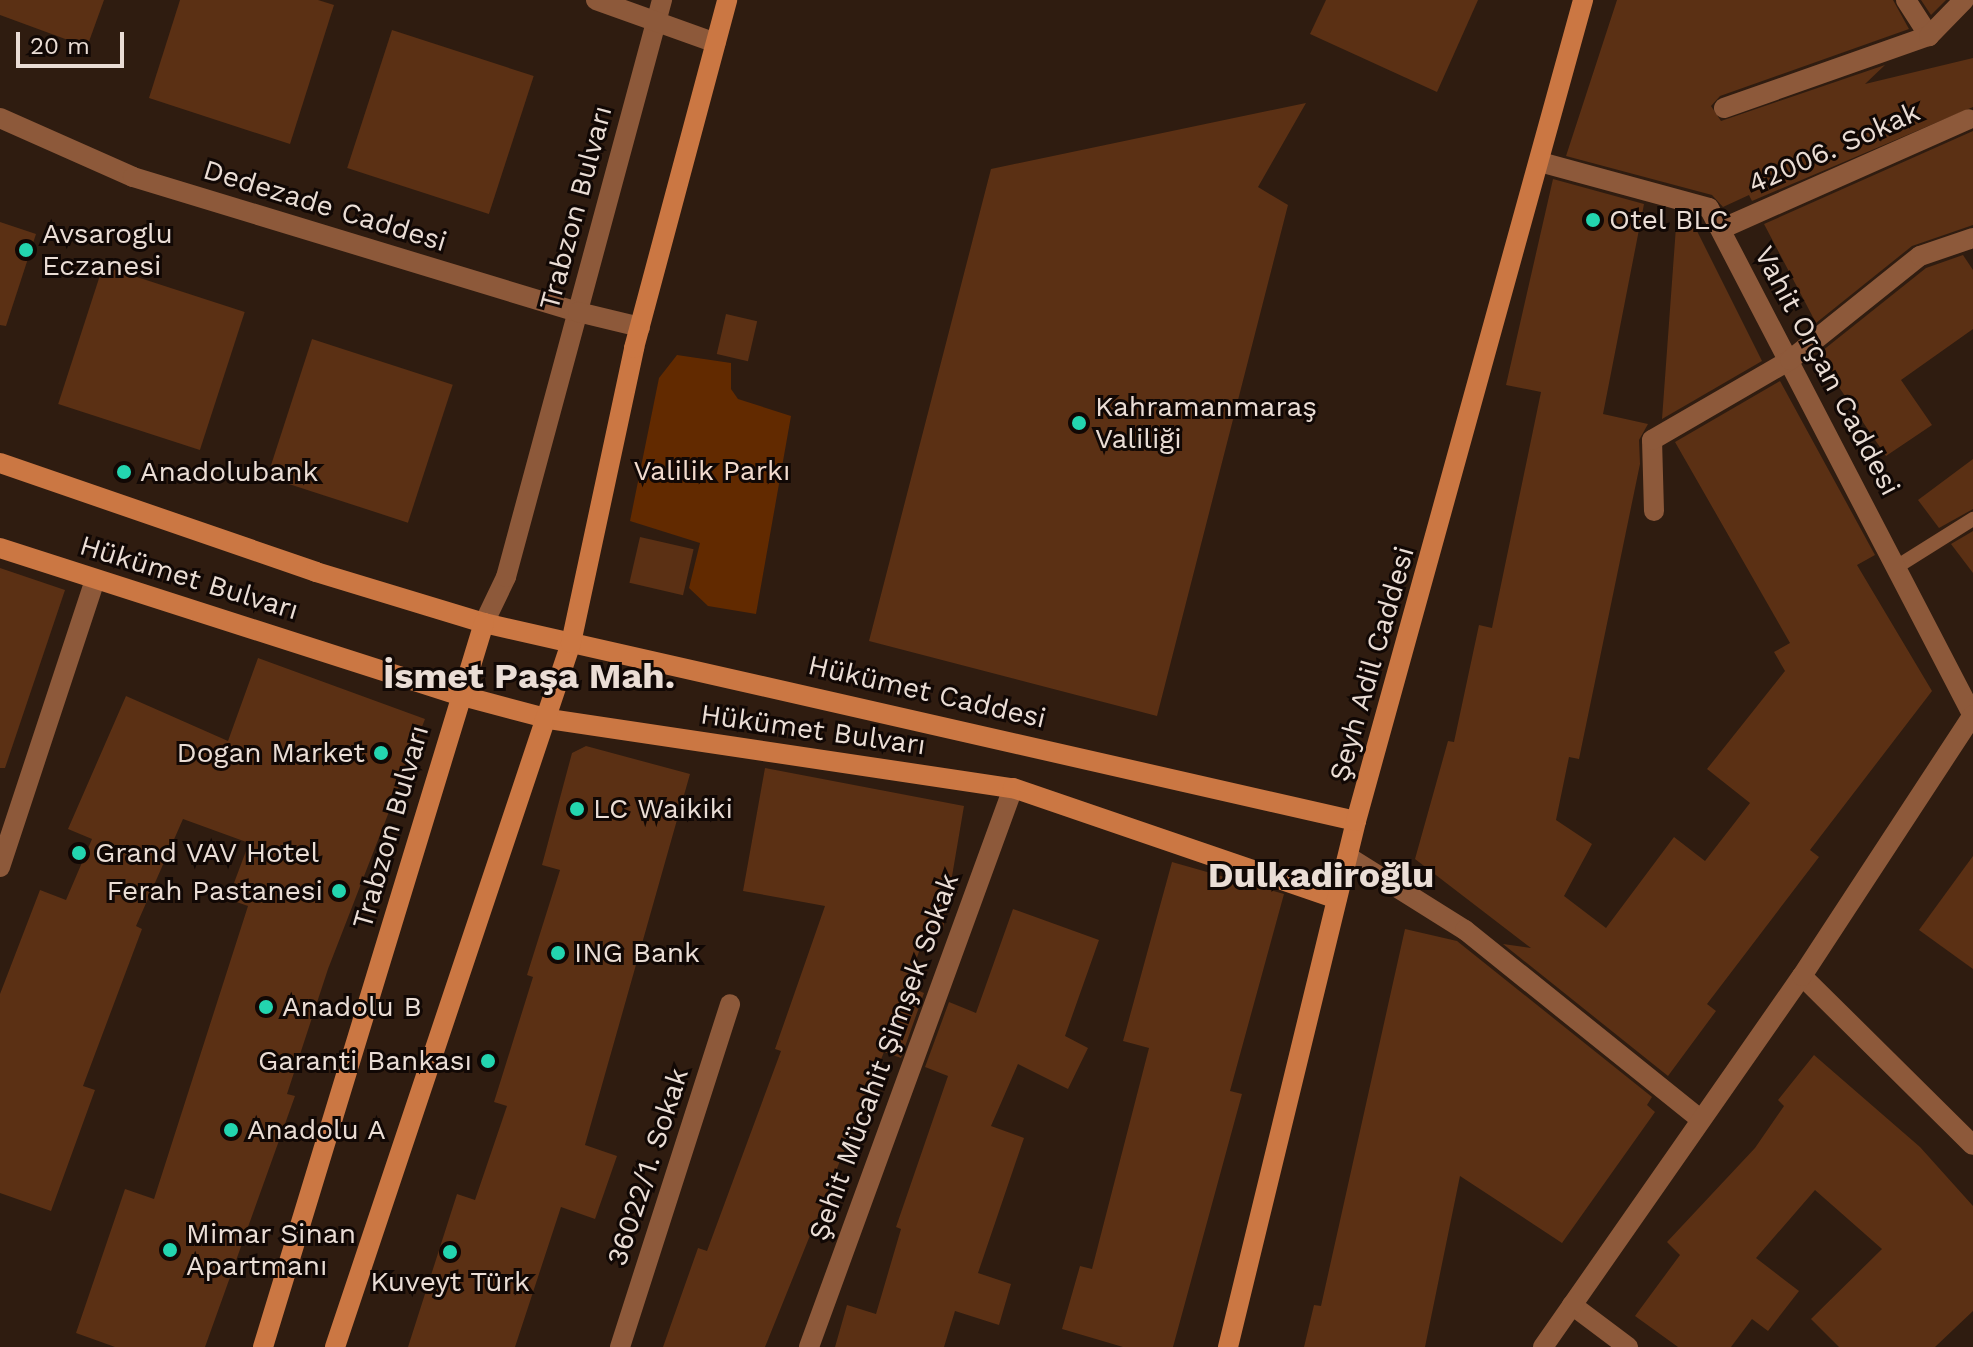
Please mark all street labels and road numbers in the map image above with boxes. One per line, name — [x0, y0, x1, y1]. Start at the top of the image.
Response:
street label: 42006. Sokak — [1743, 95, 1925, 201]
street label: Trabzon Bulvarı — [533, 102, 619, 314]
street label: Dedezade Caddesi — [199, 153, 451, 259]
street label: Vahit Orçan Caddesi — [1747, 241, 1907, 501]
street label: Hükümet Bulvarı — [76, 529, 302, 627]
street label: Şeyh Adil Caddesi — [1322, 542, 1422, 786]
street label: Hükümet Caddesi — [805, 648, 1049, 736]
street label: Hükümet Bulvarı — [698, 698, 928, 762]
street label: Trabzon Bulvarı — [346, 721, 436, 933]
street label: Şehit Mücahit Şimşek Sokak — [802, 868, 966, 1246]
street label: 36022/1. Sokak — [600, 1064, 696, 1270]

